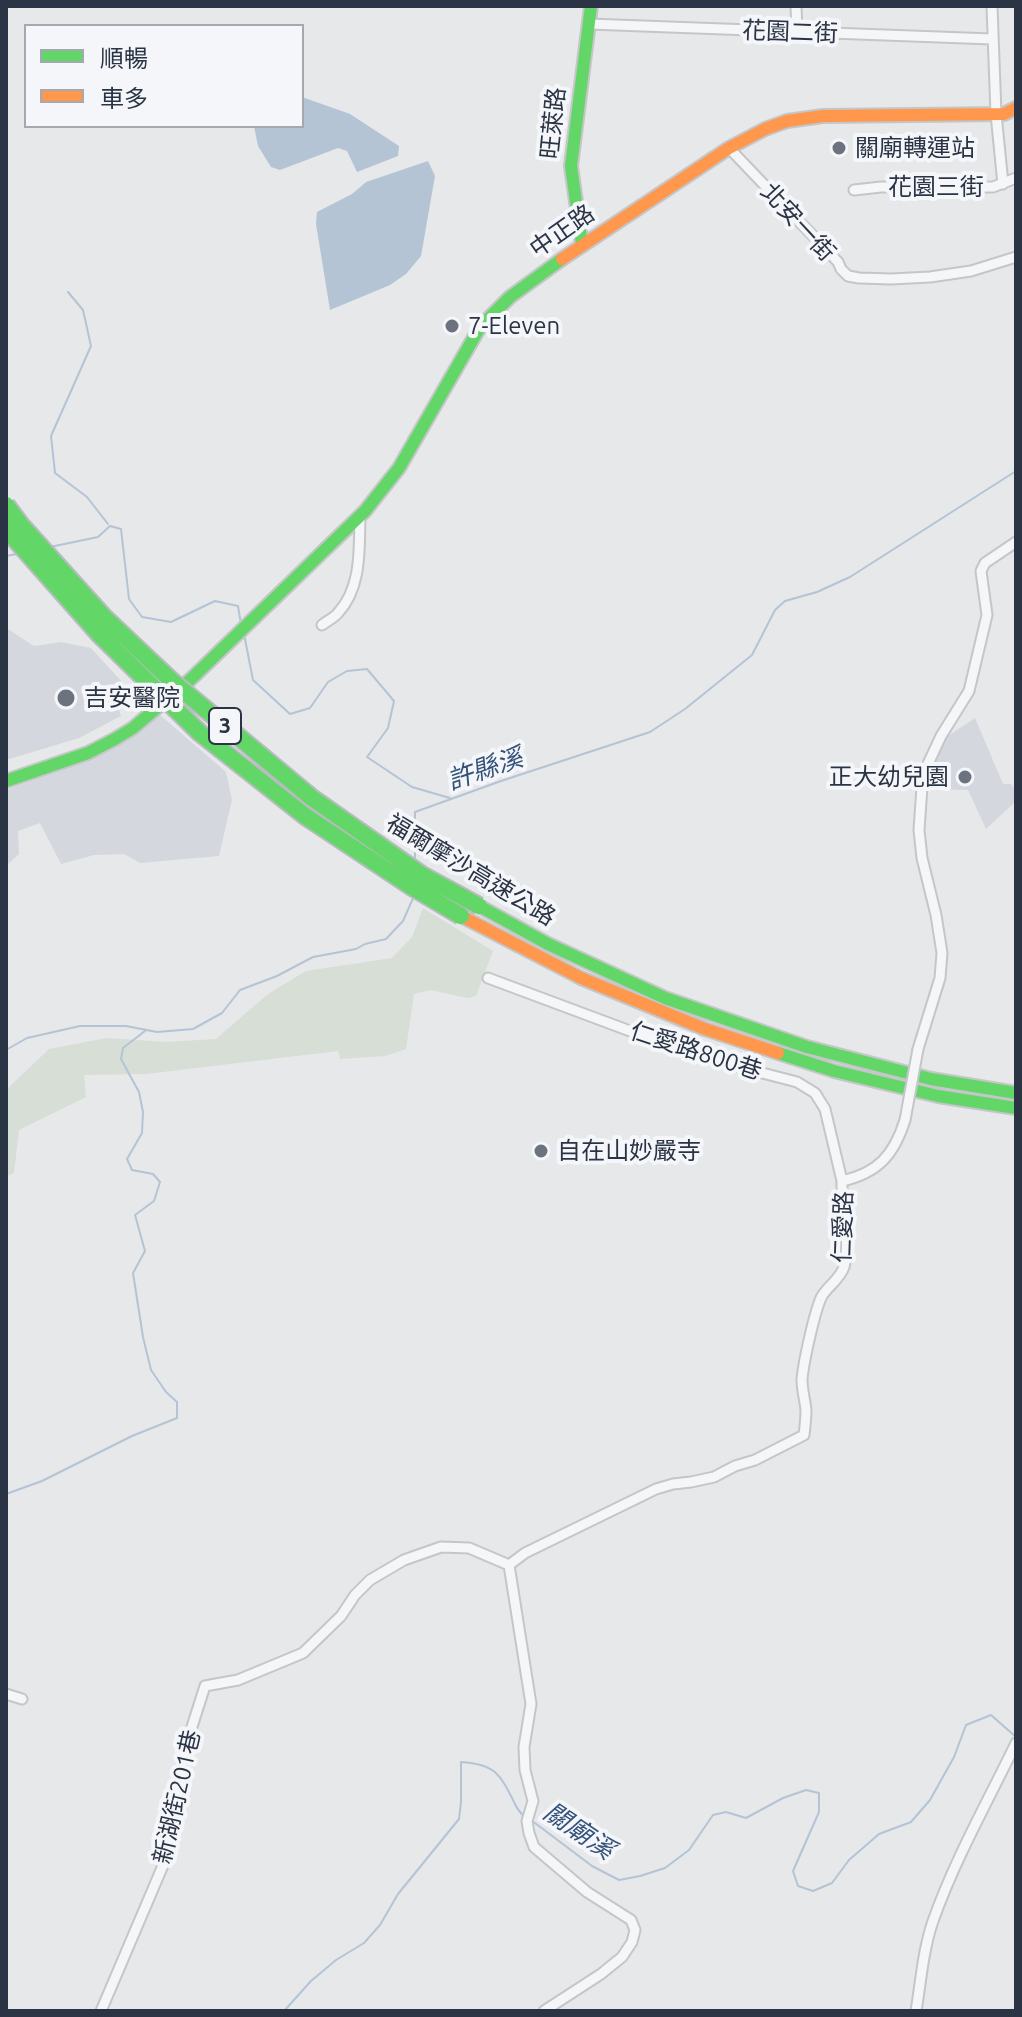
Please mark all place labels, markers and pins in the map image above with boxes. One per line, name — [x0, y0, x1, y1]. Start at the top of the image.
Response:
place label: 關廟轉運站 — [855, 134, 975, 162]
marker: 關廟轉運站 — [830, 139, 848, 157]
place label: 7-Eleven — [468, 312, 560, 340]
marker: 7-Eleven — [443, 317, 461, 335]
place label: 吉安醫院 — [84, 684, 180, 712]
marker: 吉安醫院 — [55, 687, 77, 709]
place label: 正大幼兒園 — [829, 763, 949, 791]
marker: 正大幼兒園 — [956, 768, 974, 786]
place label: 自在山妙嚴寺 — [557, 1137, 701, 1165]
marker: 自在山妙嚴寺 — [532, 1142, 550, 1160]

